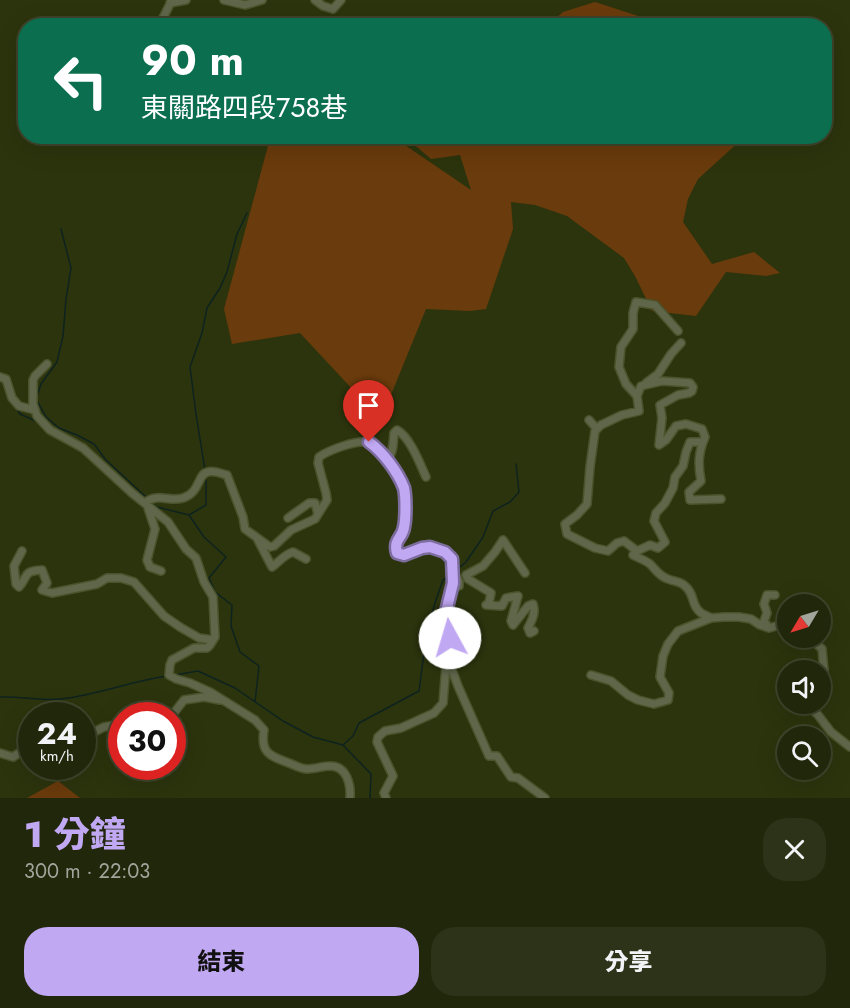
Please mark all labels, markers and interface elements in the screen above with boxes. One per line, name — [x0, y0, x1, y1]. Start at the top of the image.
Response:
text: 90 m — [141, 30, 244, 91]
icon: left — [42, 42, 120, 120]
text: 東關路四段758巷 — [141, 88, 347, 127]
pin — [343, 380, 394, 442]
icon: arrive — [352, 389, 385, 422]
north arrow — [777, 594, 831, 648]
map controls — [777, 594, 831, 780]
position arrow — [418, 606, 482, 670]
button: sound — [777, 660, 831, 714]
speed limit sign: 30 — [108, 702, 186, 780]
text: 24 — [37, 712, 77, 755]
button: search — [777, 726, 831, 780]
text: km/h — [40, 745, 74, 767]
text: 1 分鐘 — [24, 808, 126, 860]
button: close — [763, 818, 826, 881]
text: 300 m · 22:03 — [24, 857, 150, 886]
button: 結束 — [24, 927, 419, 996]
button: 分享 — [431, 927, 826, 996]

